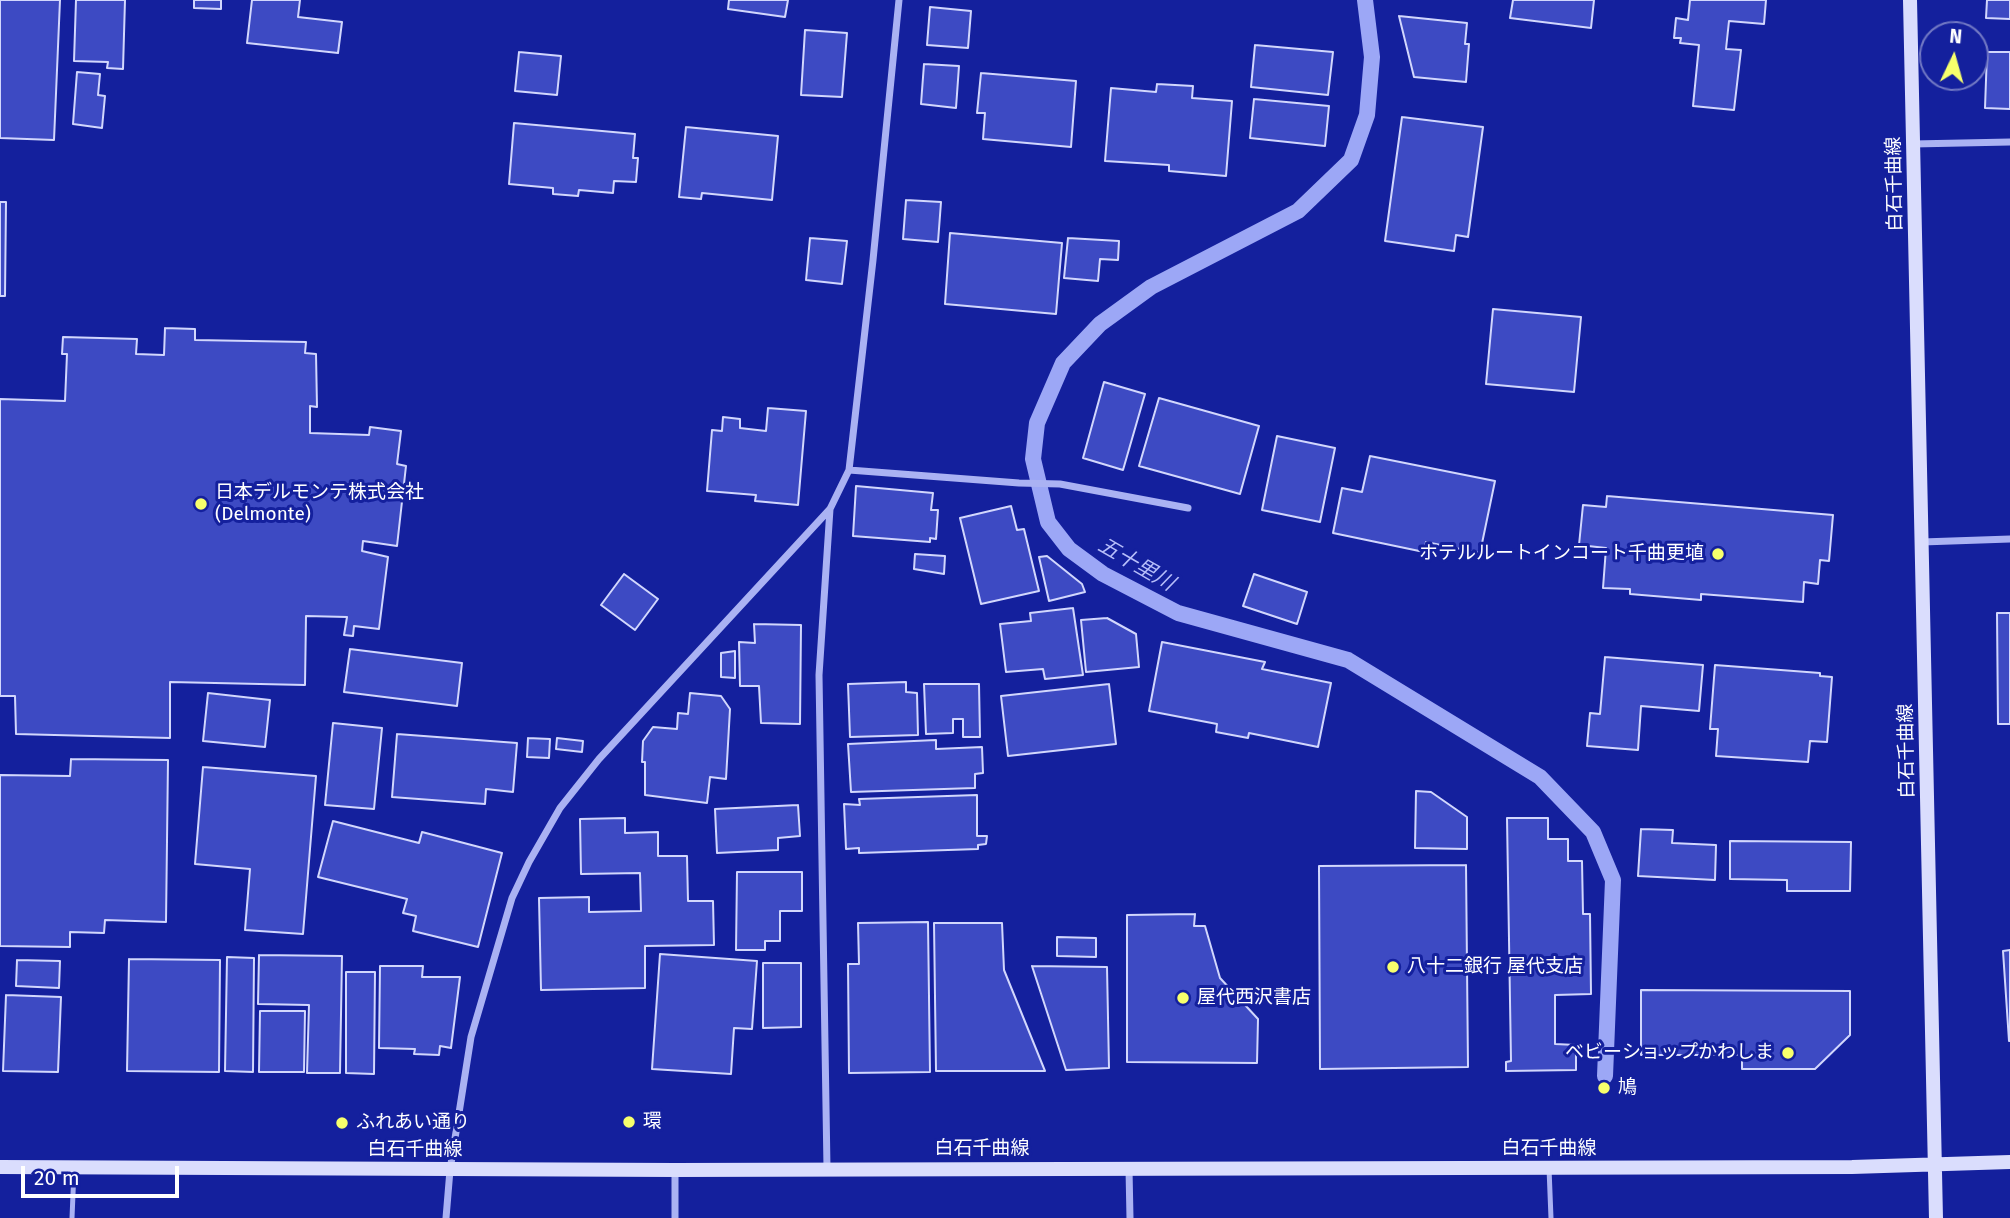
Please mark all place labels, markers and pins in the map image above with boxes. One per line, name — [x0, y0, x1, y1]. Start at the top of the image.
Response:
place label: 日本デルモンテ株式会社 (Delmonte) — [215, 482, 424, 526]
marker: 日本デルモンテ株式会社 (Delmonte) — [193, 496, 209, 512]
place label: ホテルルートインコート千曲更埴 — [1419, 543, 1704, 565]
marker: ホテルルートインコート千曲更埴 — [1710, 546, 1726, 562]
place label: 八十二銀行 屋代支店 — [1407, 956, 1583, 978]
marker: 八十二銀行 屋代支店 — [1385, 959, 1401, 975]
place label: 屋代西沢書店 — [1197, 987, 1311, 1009]
marker: 屋代西沢書店 — [1175, 990, 1191, 1006]
place label: ベビーショップかわしま — [1565, 1042, 1774, 1064]
marker: ベビーショップかわしま — [1780, 1045, 1796, 1061]
place label: 鳩 — [1618, 1077, 1637, 1099]
marker: 鳩 — [1596, 1080, 1612, 1096]
place label: 環 — [643, 1111, 662, 1133]
place label: ふれあい通り — [356, 1112, 470, 1134]
marker: 環 — [621, 1114, 637, 1130]
marker: ふれあい通り — [334, 1115, 350, 1131]

